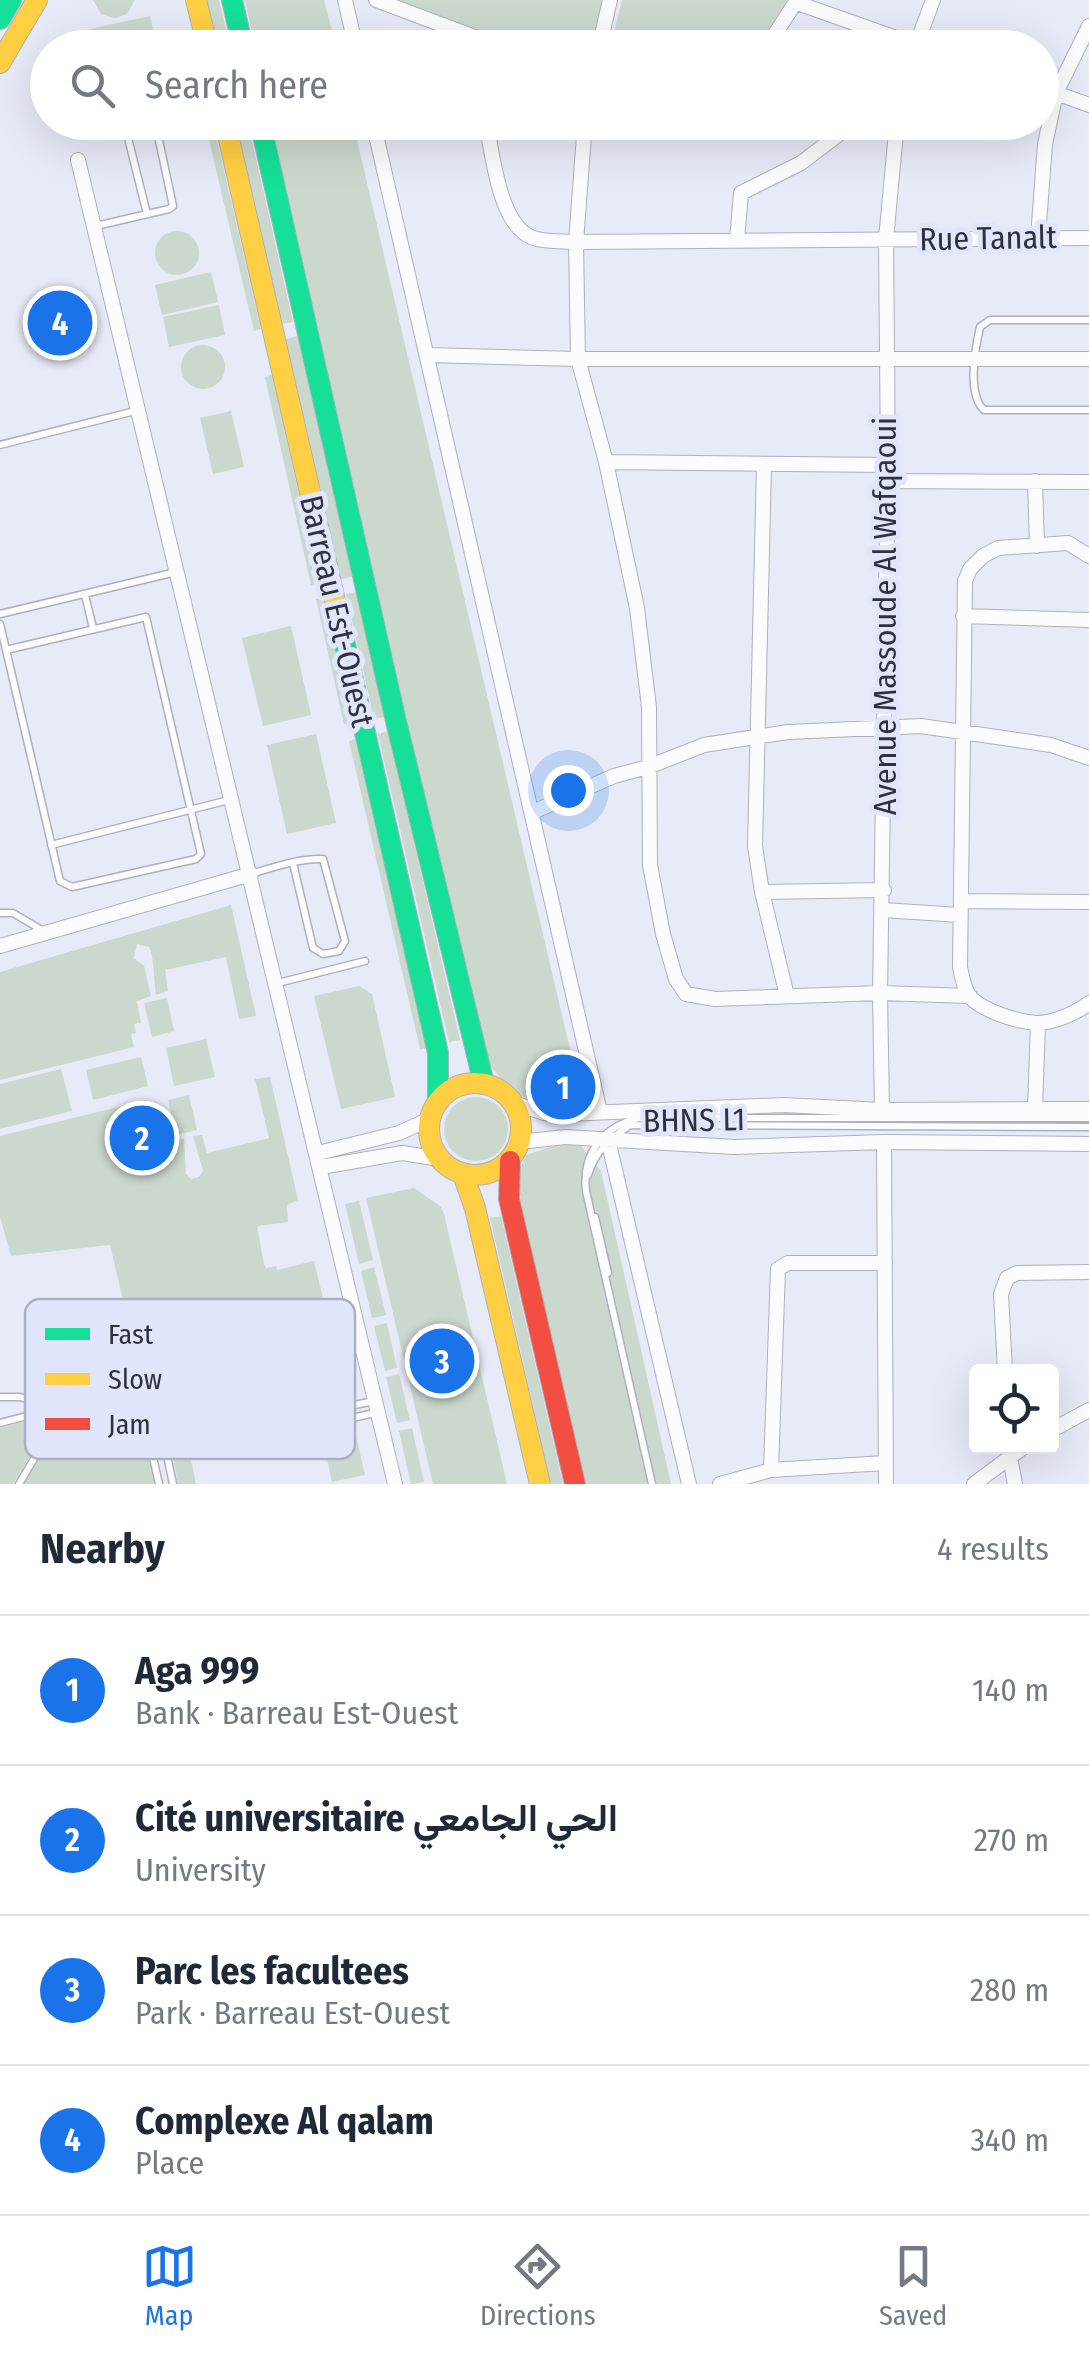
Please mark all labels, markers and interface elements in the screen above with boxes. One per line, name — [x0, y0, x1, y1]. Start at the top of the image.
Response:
search box — [30, 30, 1059, 140]
icon: search — [65, 58, 120, 113]
text: Search here — [145, 62, 328, 108]
street label: Rue Tanalt — [919, 218, 1058, 258]
pin: 4 — [28, 286, 92, 360]
street label: Avenue Massoude Al Wafqaoui — [866, 417, 904, 815]
street label: Barreau Est-Ouest — [292, 492, 382, 731]
your location — [543, 765, 594, 816]
pin: 1 — [530, 1050, 596, 1124]
pin: 2 — [110, 1100, 174, 1176]
street label: BHNS L1 — [642, 1100, 746, 1140]
legend — [25, 1299, 355, 1459]
text: Fast — [108, 1318, 154, 1351]
pin: 3 — [410, 1324, 474, 1398]
text: Slow — [108, 1363, 162, 1396]
map controls — [969, 1364, 1059, 1454]
button: locate — [969, 1364, 1059, 1454]
text: Jam — [108, 1408, 151, 1441]
text: Nearby — [40, 1524, 165, 1574]
text: 4 results — [937, 1530, 1049, 1568]
text: Aga 999 — [135, 1648, 259, 1694]
text: 1 — [66, 1671, 79, 1709]
text: 140 m — [972, 1671, 1049, 1709]
text: Bank · Barreau Est-Ouest — [135, 1694, 458, 1732]
text: Cité universitaire الحي الجامعي — [135, 1795, 618, 1841]
text: 2 — [65, 1821, 80, 1859]
text: 270 m — [974, 1821, 1049, 1859]
text: University — [135, 1851, 266, 1889]
text: Parc les facultees — [135, 1948, 409, 1994]
text: 3 — [65, 1971, 80, 2009]
text: 280 m — [970, 1971, 1049, 2009]
text: Park · Barreau Est-Ouest — [135, 1994, 450, 2032]
text: Complexe Al qalam — [135, 2098, 434, 2144]
text: 4 — [64, 2121, 81, 2159]
text: 340 m — [970, 2121, 1049, 2159]
text: Place — [135, 2144, 204, 2182]
tab: Map — [142, 2239, 197, 2332]
tab: Directions — [480, 2239, 596, 2332]
tab: Saved — [879, 2239, 947, 2332]

